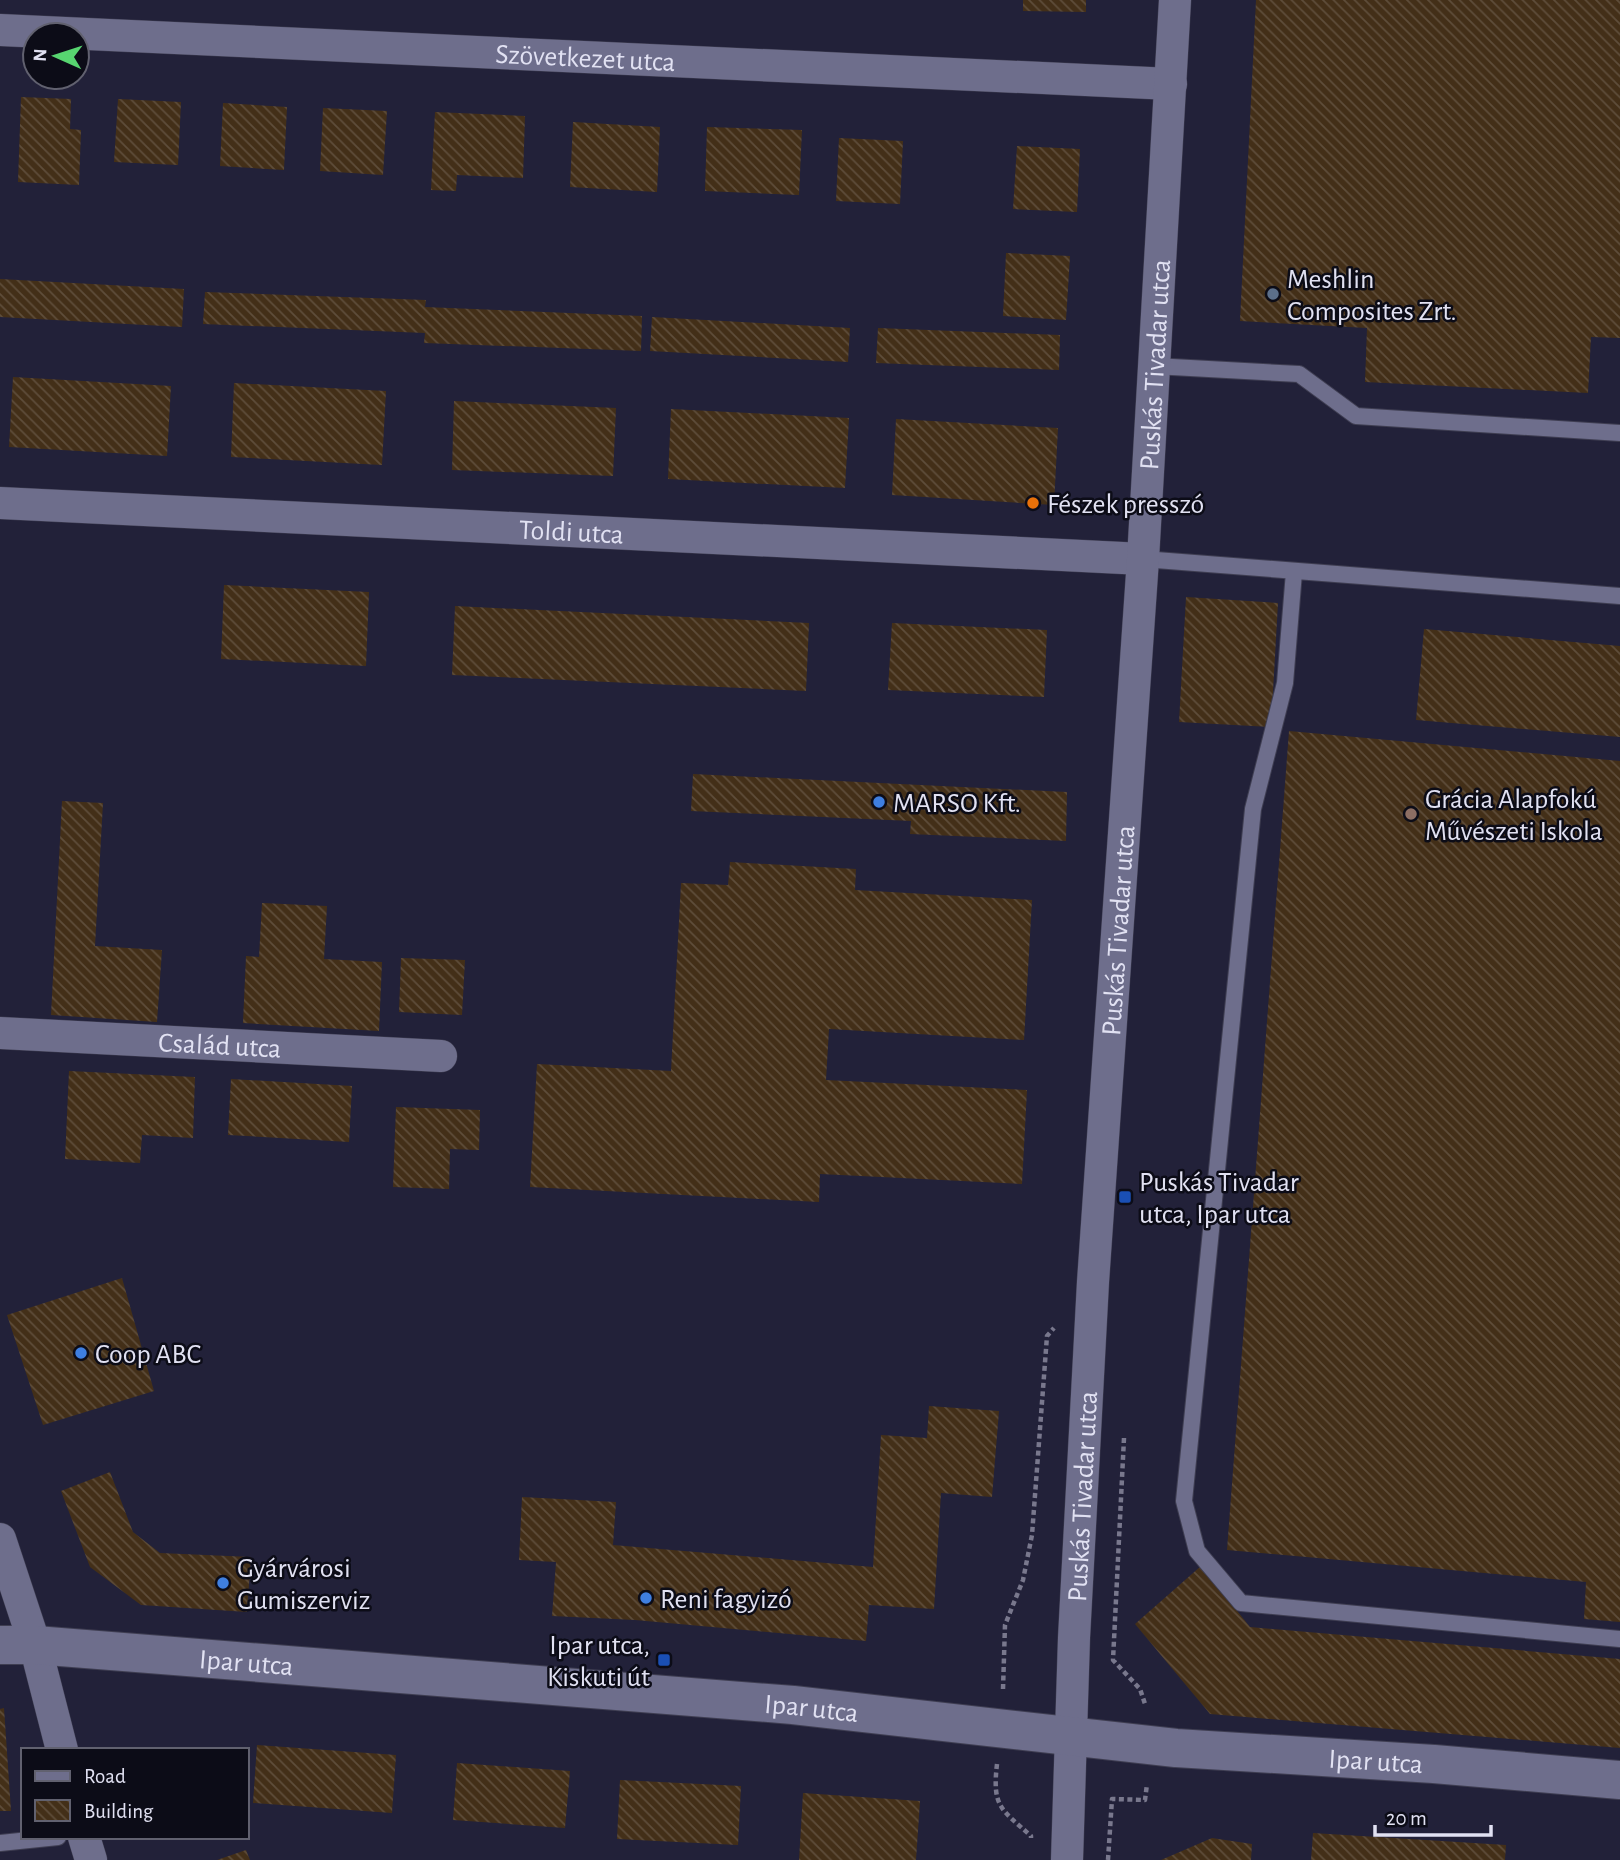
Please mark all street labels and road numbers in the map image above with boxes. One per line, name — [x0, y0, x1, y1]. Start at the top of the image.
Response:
street label: Szövetkezet utca — [495, 41, 676, 77]
street label: Puskás Tivadar utca — [1136, 259, 1176, 471]
street label: Toldi utca — [518, 516, 624, 550]
street label: Puskás Tivadar utca — [1098, 824, 1141, 1037]
street label: Család utca — [157, 1029, 282, 1064]
street label: Puskás Tivadar utca — [1064, 1390, 1103, 1602]
street label: Ipar utca — [198, 1646, 294, 1681]
street label: Ipar utca — [763, 1691, 860, 1728]
street label: Ipar utca — [1328, 1745, 1424, 1779]

